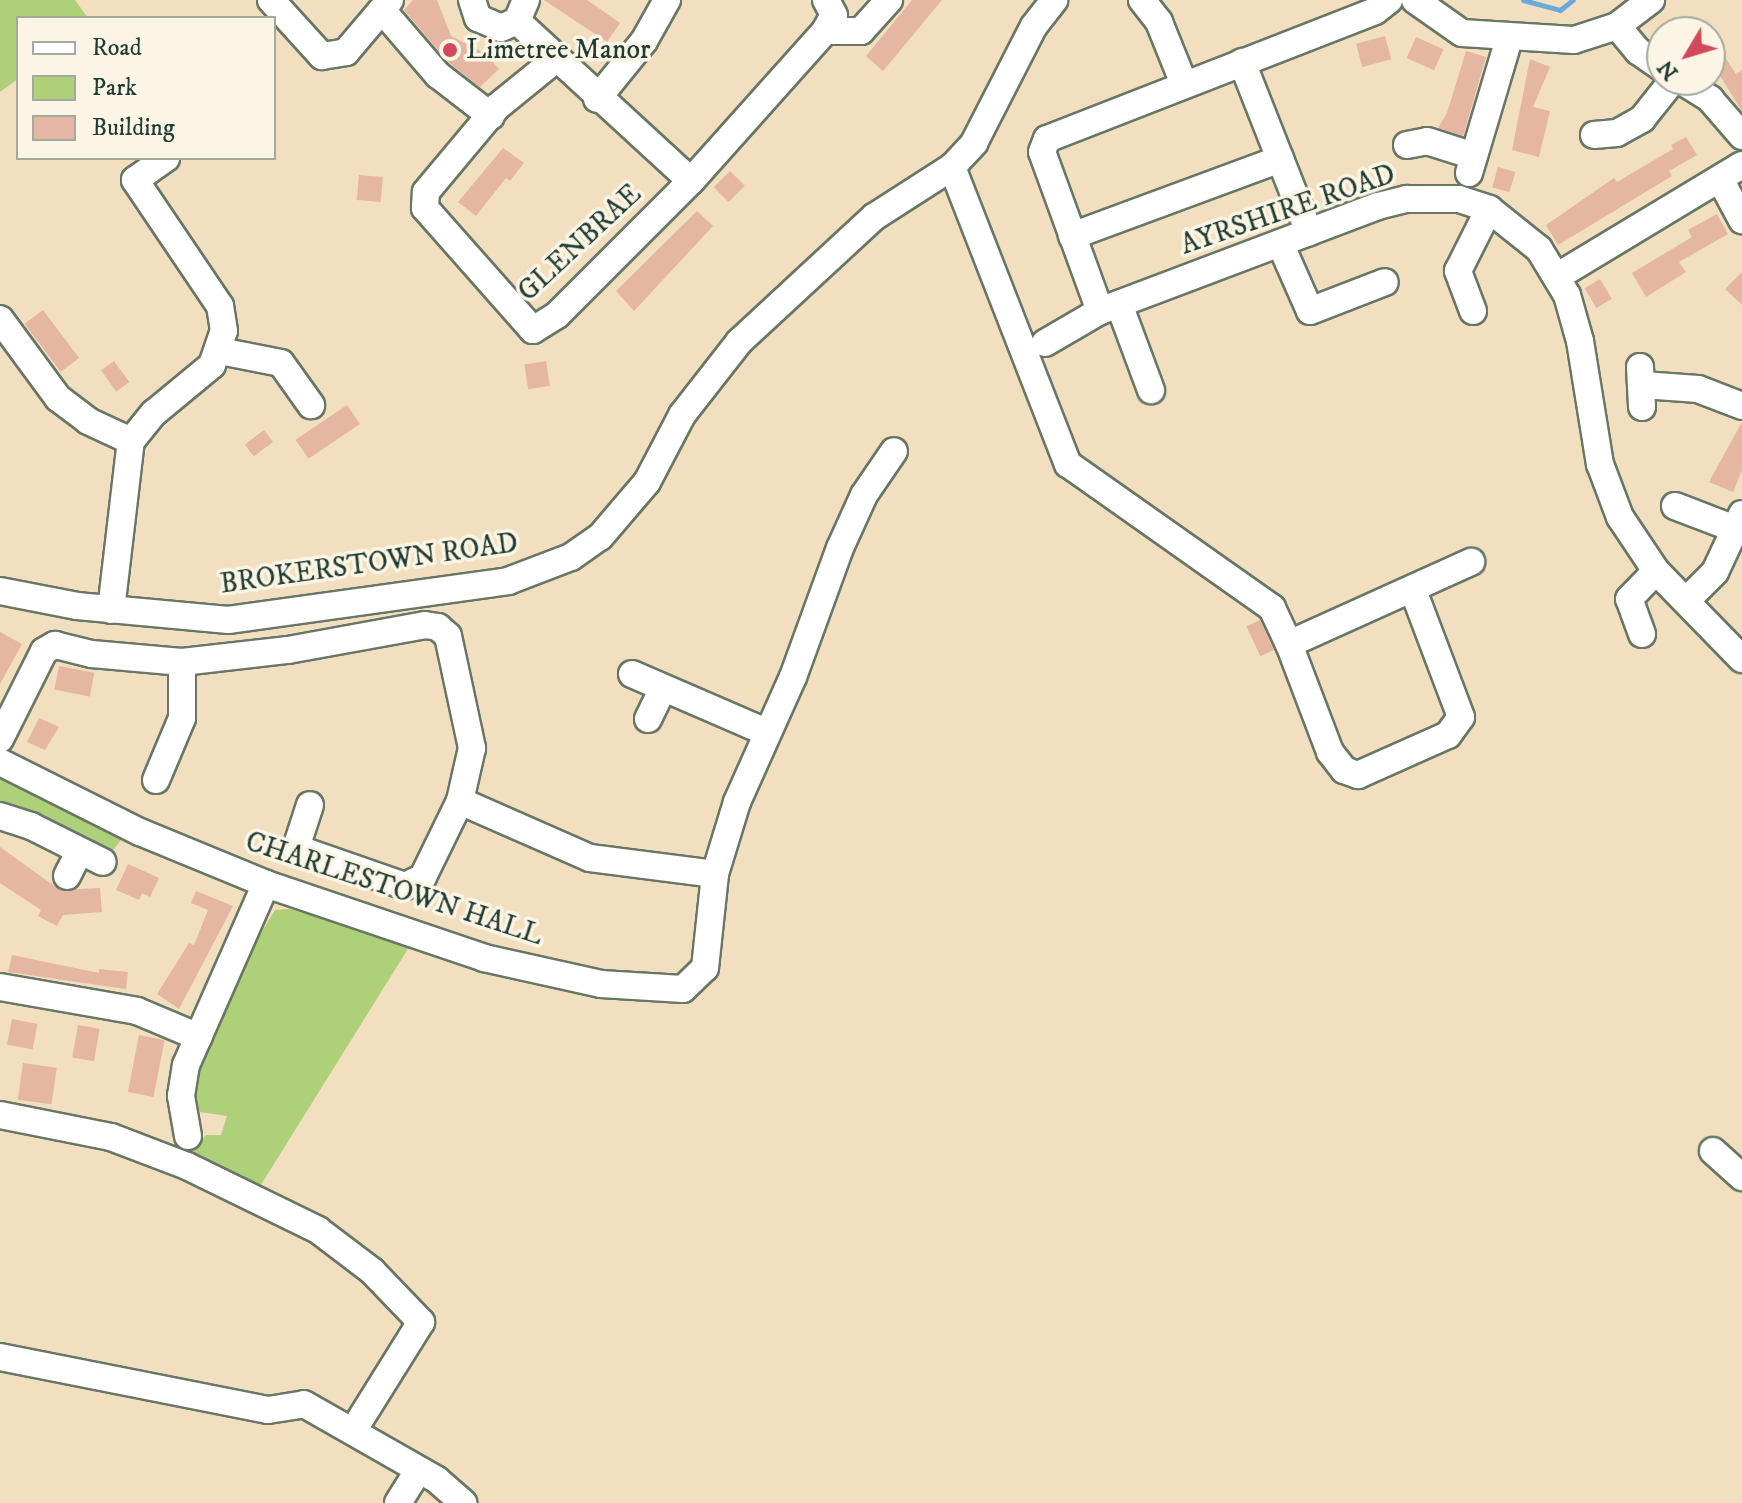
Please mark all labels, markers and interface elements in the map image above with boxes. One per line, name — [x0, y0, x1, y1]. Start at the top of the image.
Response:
legend — [16, 16, 276, 160]
north arrow — [1646, 16, 1726, 96]
text: Road — [92, 33, 142, 63]
place label: Limetree Manor — [466, 33, 650, 67]
marker: Limetree Manor — [441, 41, 459, 59]
text: N — [1652, 54, 1684, 85]
text: Park — [92, 73, 137, 103]
text: Building — [92, 113, 175, 143]
street label: AYRSHIRE ROAD — [1176, 158, 1400, 262]
street label: GLENBRAE — [511, 177, 649, 309]
street label: BROKERSTOWN ROAD — [218, 526, 520, 602]
street label: CHARLESTOWN HALL — [241, 825, 547, 953]

